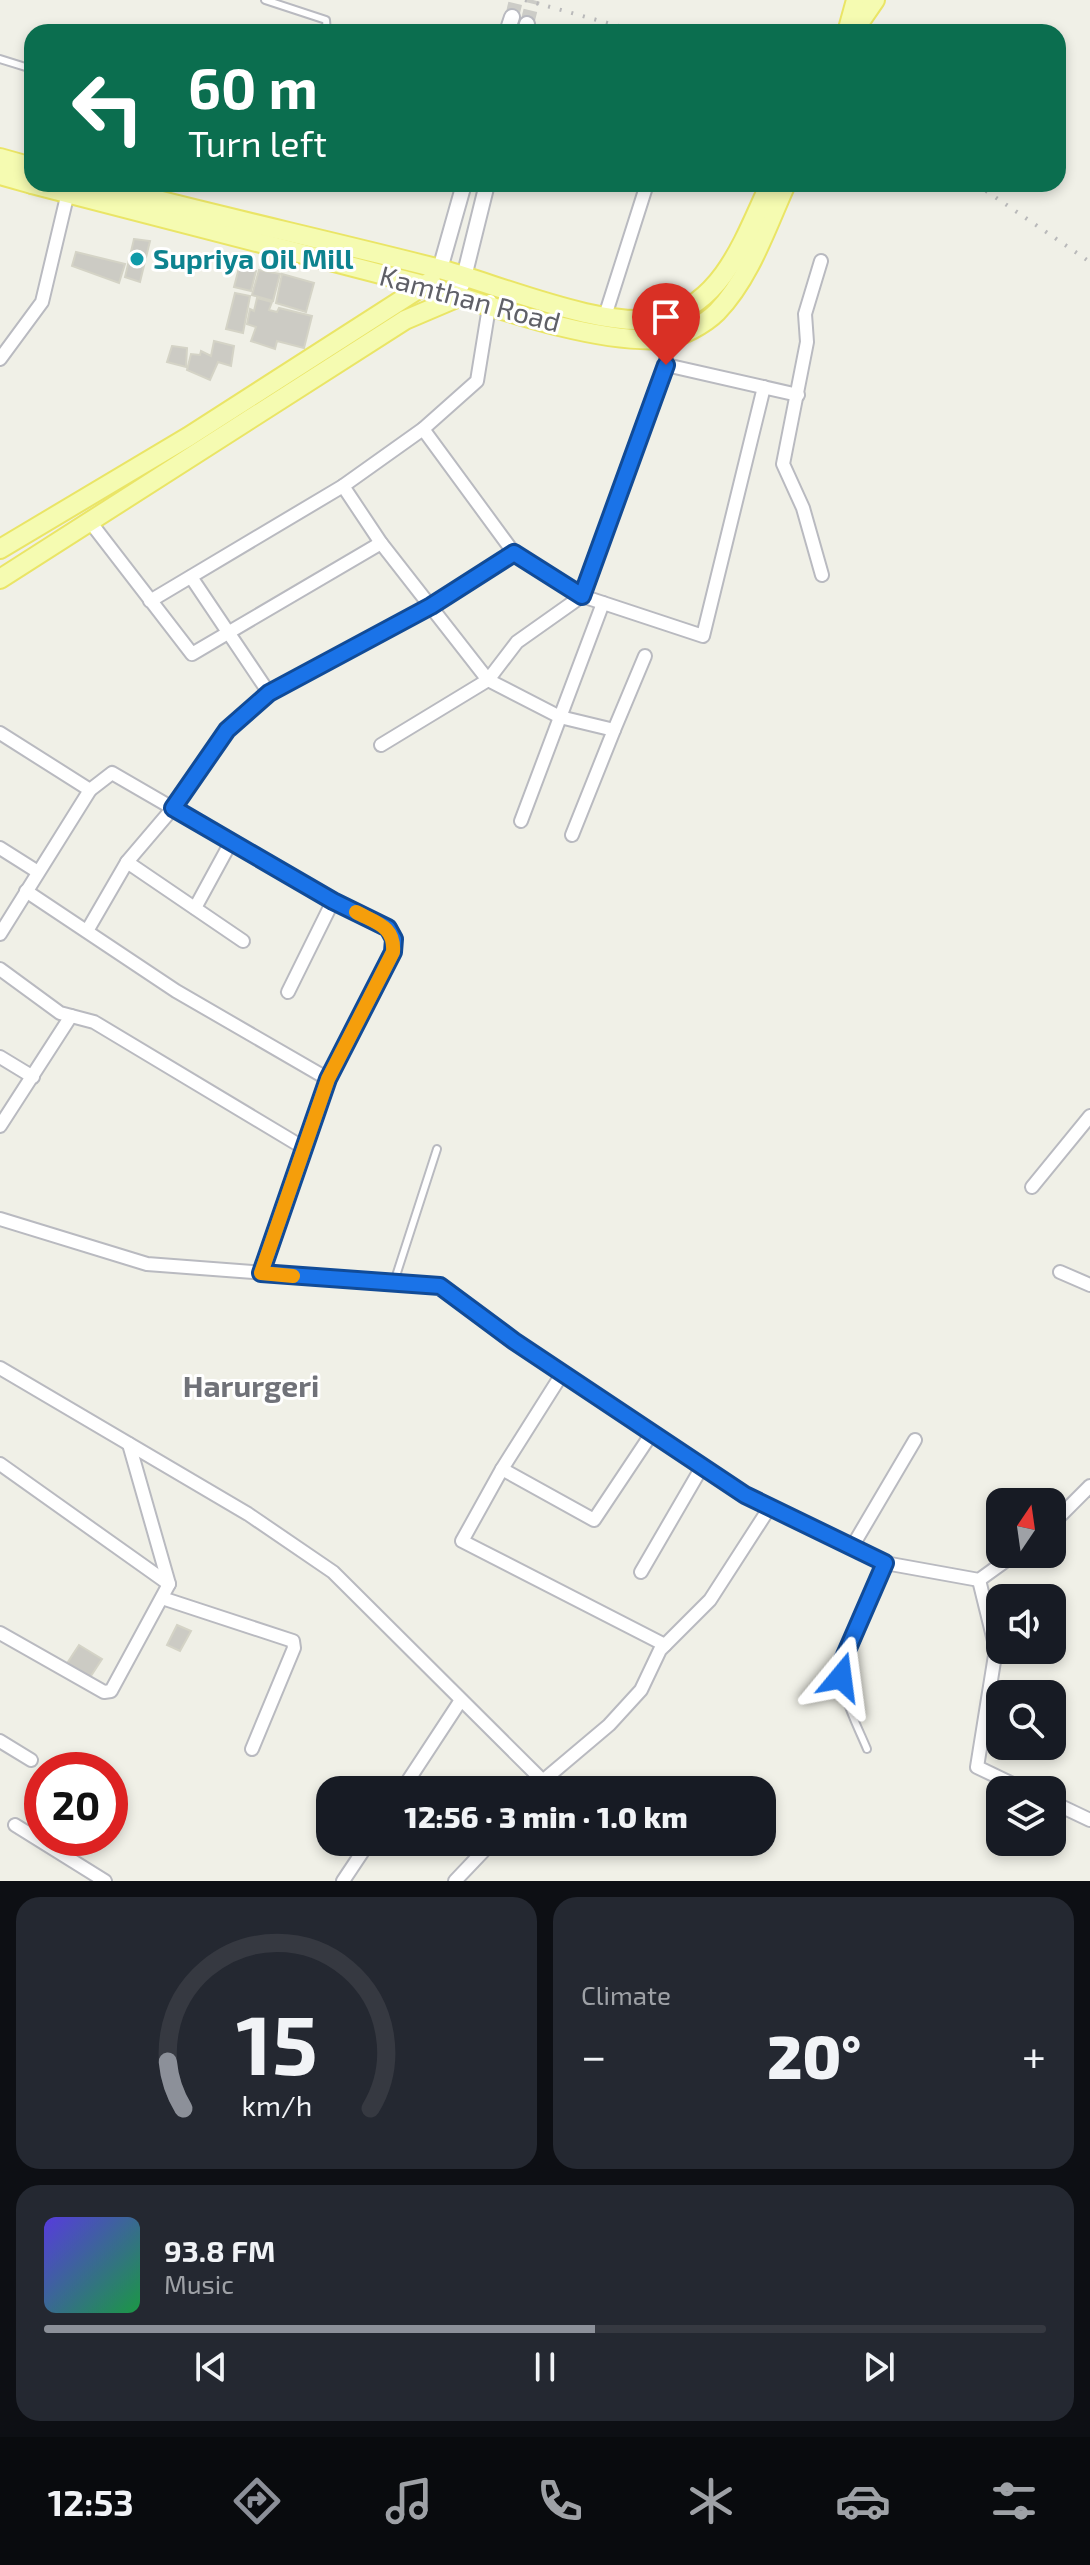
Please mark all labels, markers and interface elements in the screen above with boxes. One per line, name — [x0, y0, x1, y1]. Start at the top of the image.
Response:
text: 60 m — [188, 53, 318, 120]
icon: left — [56, 56, 160, 160]
text: Turn left — [188, 121, 327, 164]
place label: Supriya Oil Mill — [153, 241, 354, 275]
marker: Supriya Oil Mill — [128, 250, 146, 268]
street label: Kamthan Road — [376, 258, 564, 338]
pin — [632, 283, 700, 365]
icon: arrive — [644, 295, 688, 339]
district label: Harurgeri — [183, 1367, 319, 1403]
north arrow — [986, 1488, 1066, 1568]
map controls — [986, 1488, 1066, 1856]
button: sound — [986, 1584, 1066, 1664]
position arrow — [799, 1635, 883, 1719]
button: search — [986, 1680, 1066, 1760]
speed limit sign: 20 — [24, 1752, 128, 1856]
button: layers — [986, 1776, 1066, 1856]
text: 12:56 · 3 min · 1.0 km — [404, 1798, 688, 1834]
text: Climate — [581, 1979, 671, 2010]
text: 15 — [236, 1992, 317, 2092]
text: 20° — [767, 2019, 861, 2091]
text: − — [581, 2028, 607, 2081]
text: + — [1022, 2028, 1046, 2081]
text: km/h — [241, 2087, 312, 2122]
text: 93.8 FM — [164, 2232, 275, 2268]
text: Music — [164, 2268, 234, 2299]
icon: previous — [189, 2345, 233, 2389]
icon: pause — [523, 2345, 567, 2389]
icon: next — [857, 2345, 901, 2389]
icon: directions — [229, 2473, 285, 2529]
icon: music — [381, 2473, 437, 2529]
icon: phone — [532, 2473, 588, 2529]
icon: climate — [683, 2473, 739, 2529]
icon: car — [835, 2473, 891, 2529]
icon: filters — [986, 2473, 1042, 2529]
text: 12:53 — [48, 2480, 134, 2523]

